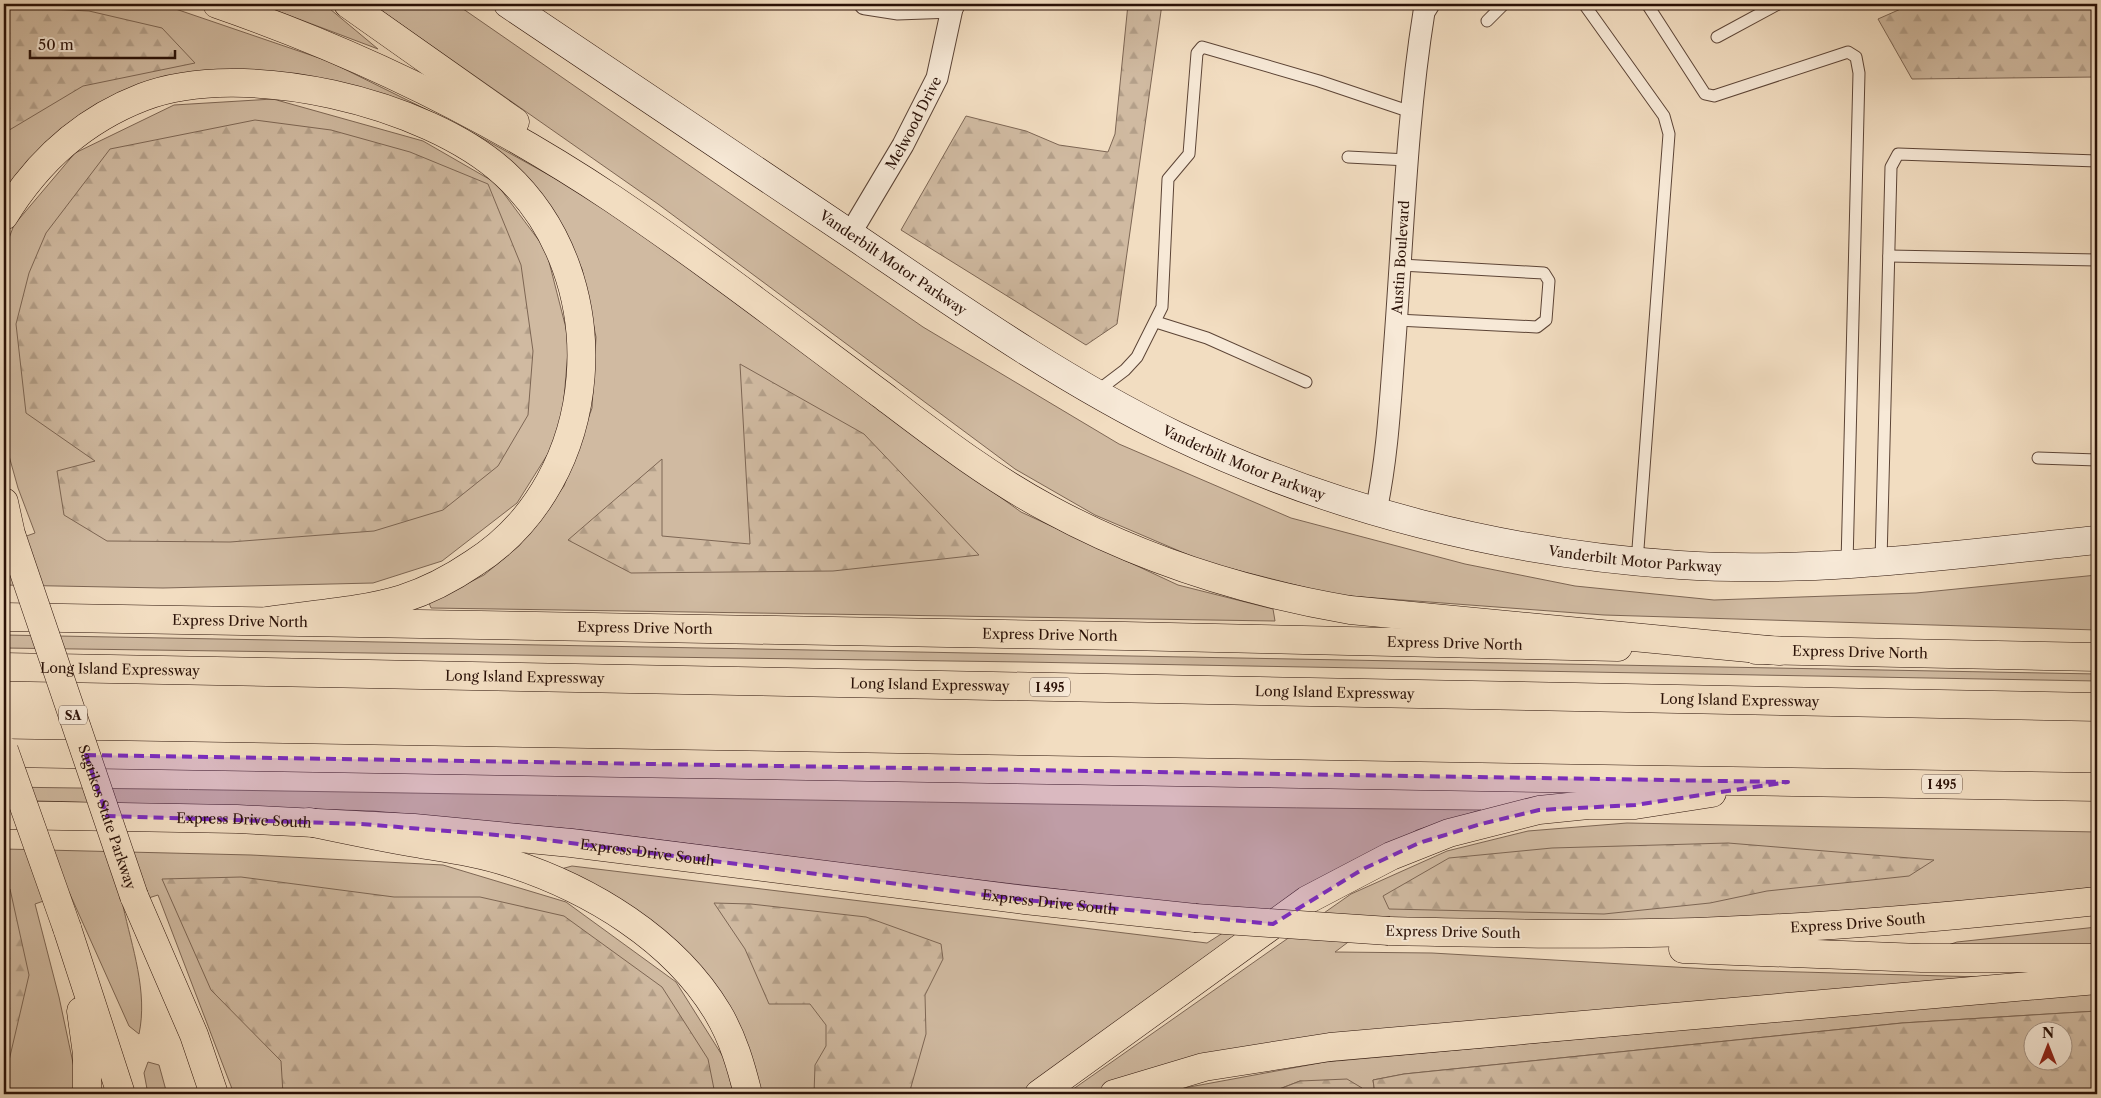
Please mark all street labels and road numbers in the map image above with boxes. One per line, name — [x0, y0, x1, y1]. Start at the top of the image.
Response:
street label: Melwood Drive — [881, 73, 945, 173]
street label: Austin Boulevard — [1388, 199, 1413, 316]
street label: Vanderbilt Motor Parkway — [815, 206, 970, 319]
street label: Vanderbilt Motor Parkway — [1159, 421, 1328, 504]
street label: Vanderbilt Motor Parkway — [1546, 541, 1722, 576]
street label: Express Drive North — [172, 611, 308, 631]
street label: Express Drive North — [577, 618, 713, 638]
street label: Express Drive North — [982, 625, 1118, 645]
street label: Express Drive North — [1387, 633, 1523, 654]
street label: Express Drive North — [1792, 642, 1928, 663]
street label: Long Island Expressway — [40, 659, 200, 680]
street label: Long Island Expressway — [445, 666, 605, 687]
street label: Long Island Expressway — [850, 674, 1010, 695]
road number: I 495 — [1030, 678, 1070, 696]
street label: Long Island Expressway — [1255, 682, 1415, 703]
street label: Long Island Expressway — [1660, 690, 1820, 711]
road number: SA — [59, 706, 87, 724]
street label: Sagtikos State Parkway — [74, 742, 140, 892]
road number: I 495 — [1922, 774, 1962, 794]
street label: Express Drive South — [176, 809, 312, 832]
street label: Express Drive South — [579, 835, 716, 870]
street label: Express Drive South — [981, 886, 1118, 919]
street label: Express Drive South — [1790, 909, 1926, 937]
street label: Express Drive South — [1385, 922, 1521, 942]

